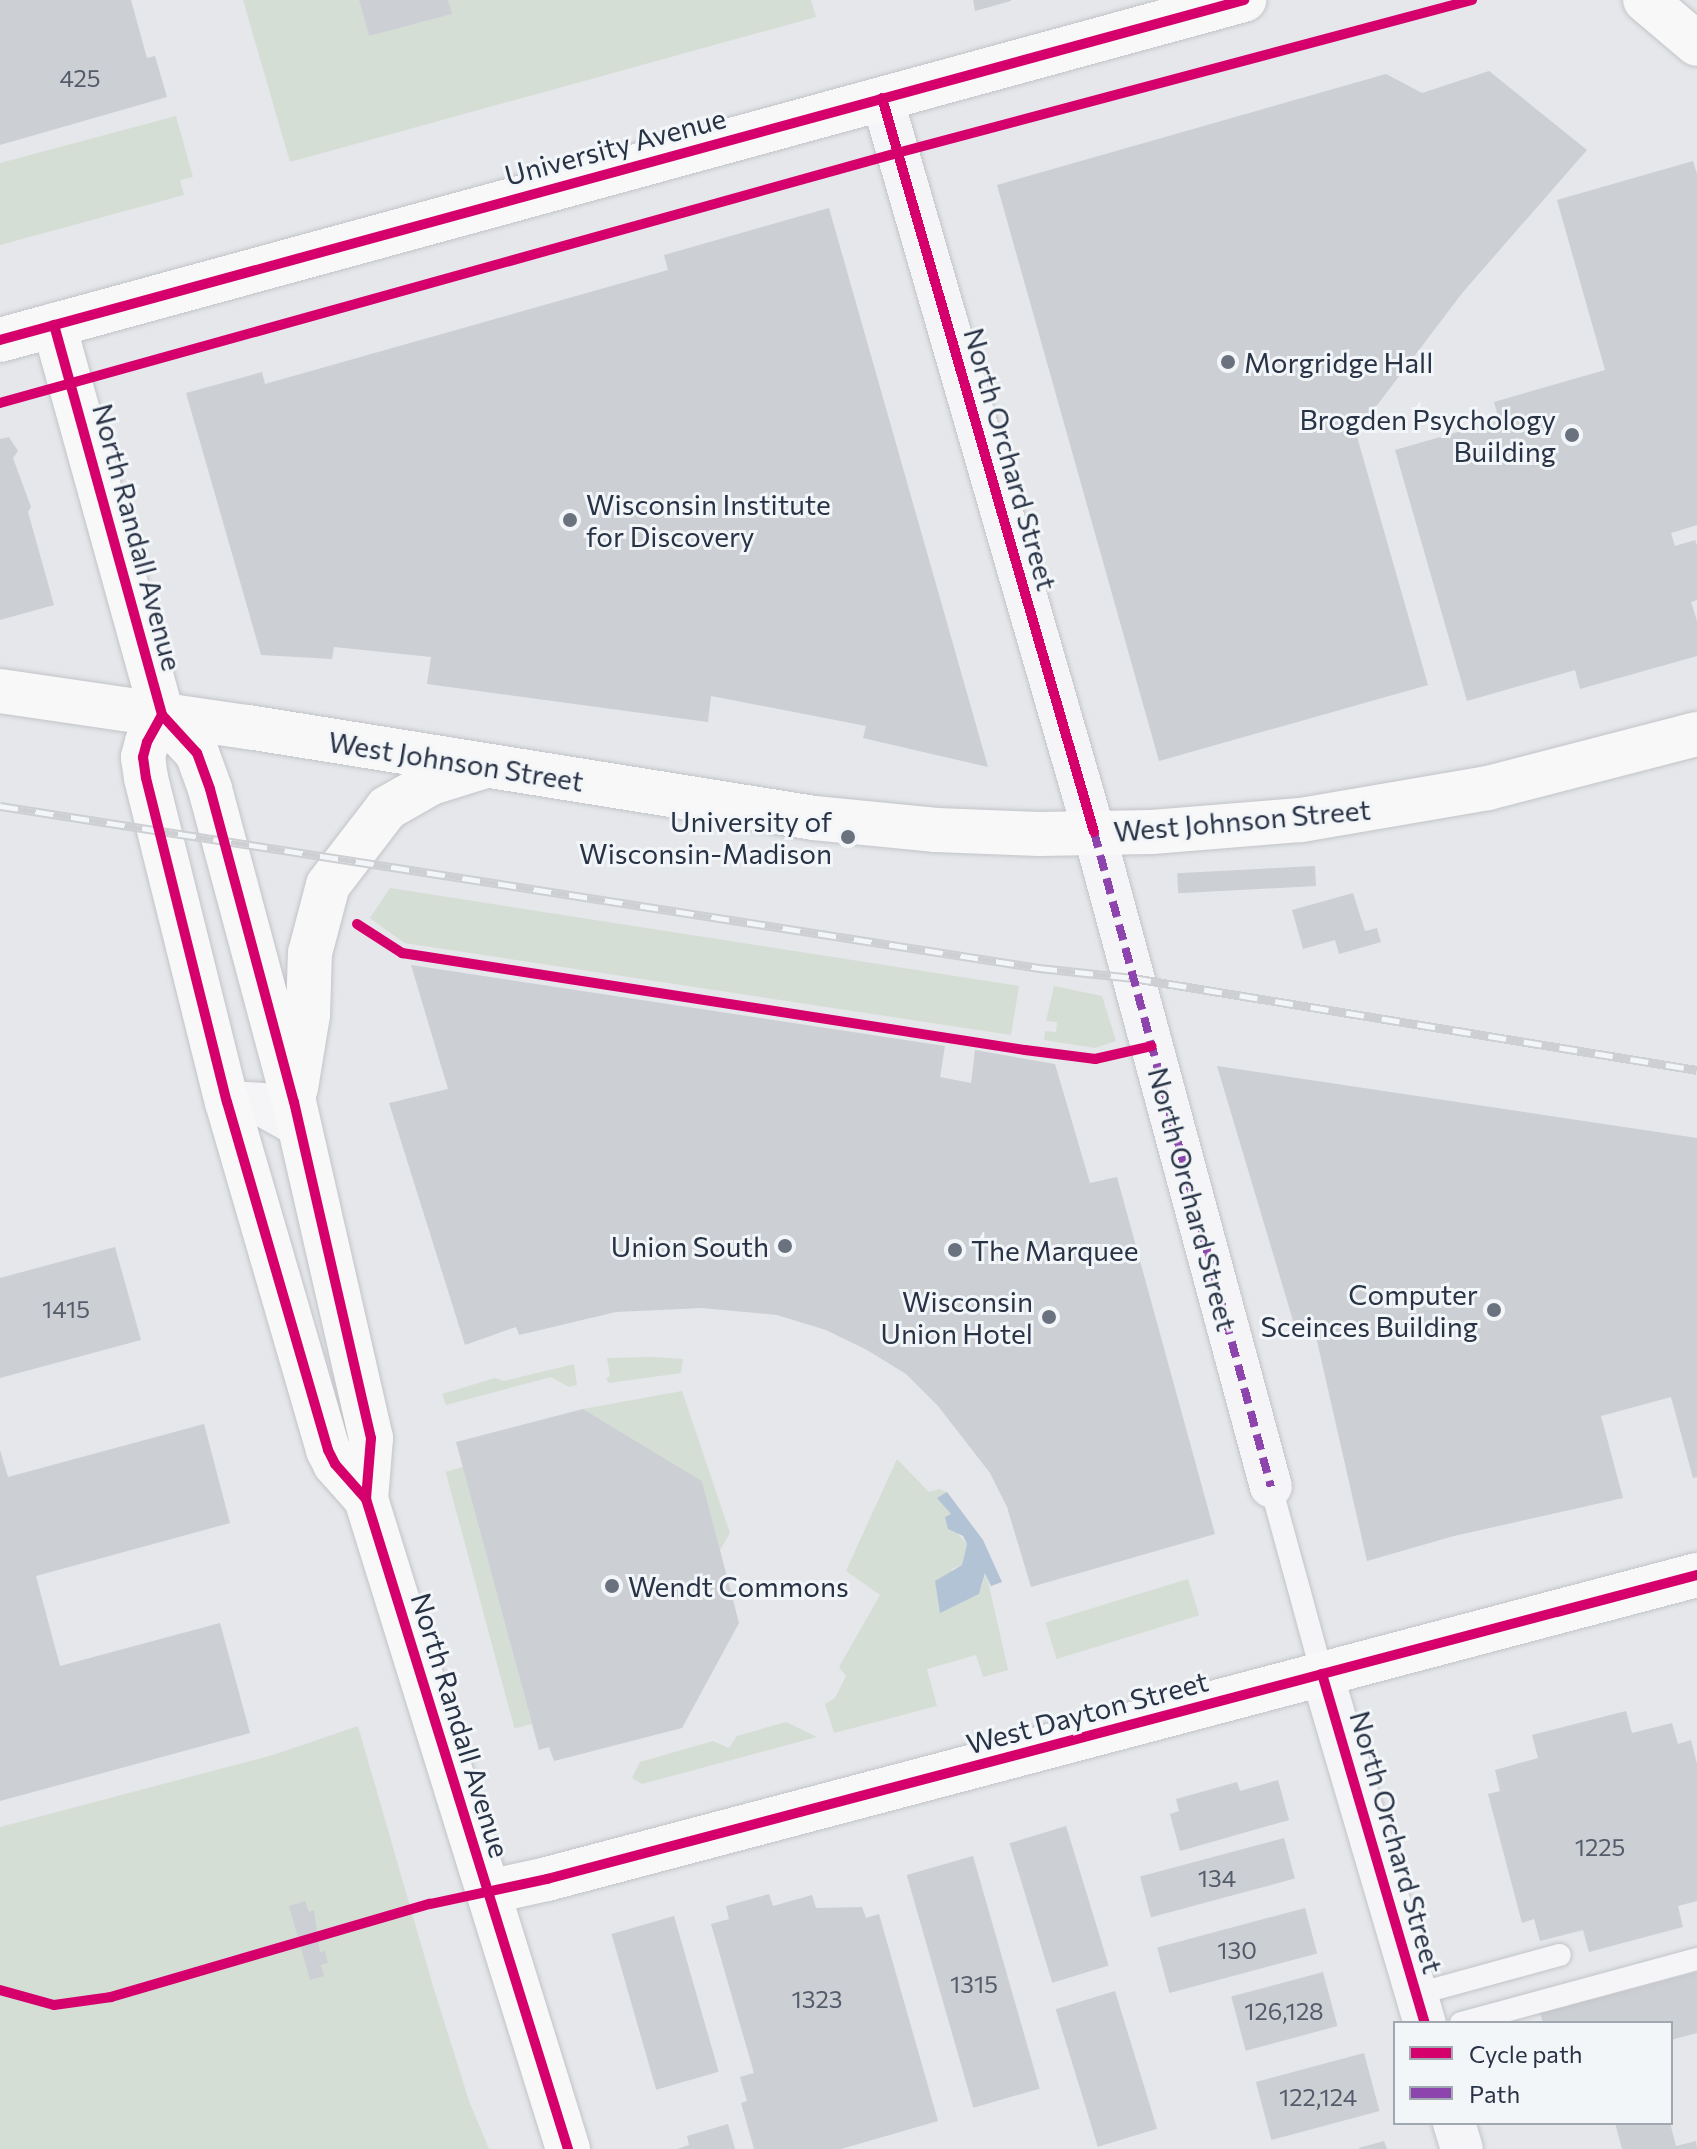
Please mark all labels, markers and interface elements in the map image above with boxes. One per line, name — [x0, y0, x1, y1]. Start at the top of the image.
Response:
house number: 425 — [59, 64, 101, 92]
street label: University Avenue — [501, 100, 729, 192]
street label: North Orchard Street — [957, 324, 1065, 594]
place label: Morgridge Hall — [1244, 345, 1433, 379]
marker: Morgridge Hall — [1219, 353, 1237, 371]
street label: North Randall Avenue — [86, 400, 190, 674]
place label: Brogden Psychology Building — [1300, 402, 1556, 468]
marker: Brogden Psychology Building — [1563, 426, 1581, 444]
place label: Wisconsin Institute for Discovery — [586, 487, 831, 553]
marker: Wisconsin Institute for Discovery — [561, 511, 579, 529]
street label: West Johnson Street — [326, 724, 586, 798]
street label: West Johnson Street — [1112, 792, 1372, 848]
place label: University of Wisconsin-Madison — [579, 804, 832, 870]
marker: University of Wisconsin-Madison — [839, 828, 857, 846]
street label: North Orchard Street — [1142, 1064, 1244, 1334]
place label: Union South — [611, 1229, 769, 1263]
place label: The Marquee — [971, 1233, 1139, 1267]
marker: Union South — [776, 1237, 794, 1255]
marker: The Marquee — [946, 1241, 964, 1259]
place label: Computer Sceinces Building — [1260, 1277, 1478, 1343]
place label: Wisconsin Union Hotel — [880, 1284, 1033, 1350]
house number: 1415 — [42, 1295, 90, 1323]
marker: Computer Sceinces Building — [1485, 1301, 1503, 1319]
marker: Wisconsin Union Hotel — [1040, 1308, 1058, 1326]
place label: Wendt Commons — [628, 1569, 849, 1603]
marker: Wendt Commons — [603, 1577, 621, 1595]
street label: North Randall Avenue — [405, 1589, 517, 1861]
street label: West Dayton Street — [962, 1664, 1212, 1760]
street label: North Orchard Street — [1343, 1707, 1451, 1977]
house number: 1225 — [1575, 1833, 1625, 1861]
house number: 134 — [1198, 1864, 1236, 1892]
house number: 130 — [1217, 1936, 1257, 1964]
house number: 1315 — [950, 1970, 998, 1998]
house number: 1323 — [792, 1985, 842, 2013]
house number: 126,128 — [1244, 1997, 1324, 2025]
legend — [1393, 2021, 1673, 2125]
text: Cycle path — [1469, 2039, 1583, 2068]
text: Path — [1469, 2079, 1520, 2108]
house number: 122,124 — [1279, 2083, 1357, 2111]

